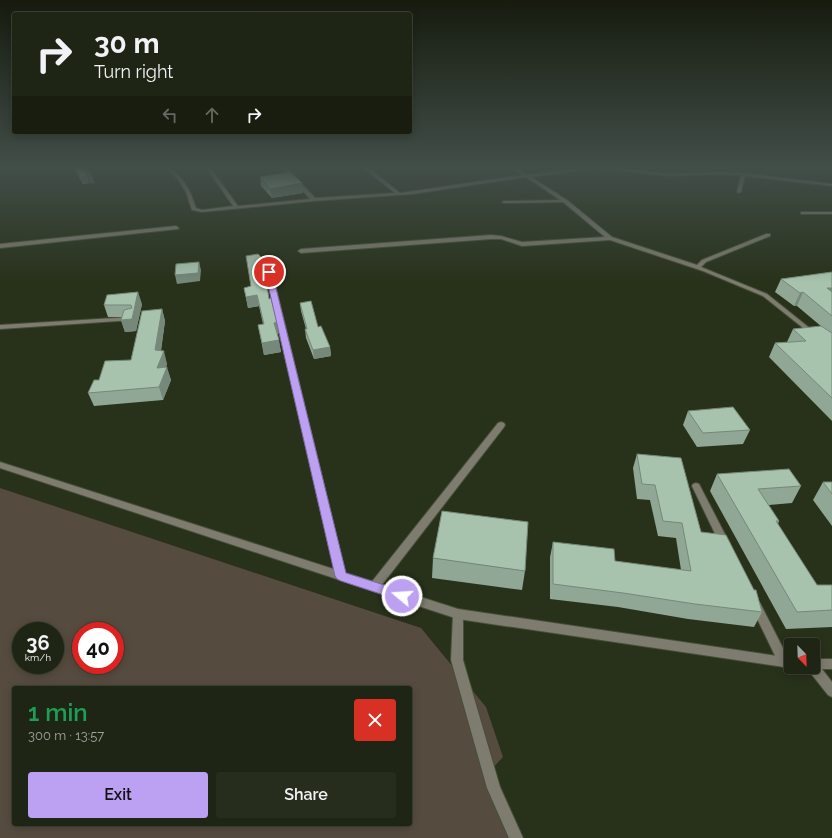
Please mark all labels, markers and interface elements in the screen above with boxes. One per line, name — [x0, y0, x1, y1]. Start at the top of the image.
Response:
text: 30 m — [94, 27, 160, 60]
icon: right — [28, 28, 80, 80]
text: Turn right — [94, 61, 173, 82]
icon: left — [159, 104, 181, 126]
icon: ahead — [201, 104, 223, 126]
icon: right — [243, 104, 265, 126]
pin — [252, 255, 286, 289]
icon: arrive — [258, 261, 280, 283]
position arrow — [381, 575, 423, 617]
speed limit sign: 40 — [72, 622, 124, 674]
text: 36 — [26, 631, 50, 655]
north arrow — [784, 638, 820, 674]
map controls — [784, 638, 820, 674]
text: km/h — [25, 652, 51, 663]
text: 1 min — [28, 698, 88, 727]
button: close — [354, 699, 396, 741]
text: 300 m · 13:57 — [28, 728, 104, 743]
button: Exit — [28, 772, 208, 818]
button: Share — [216, 772, 396, 818]

